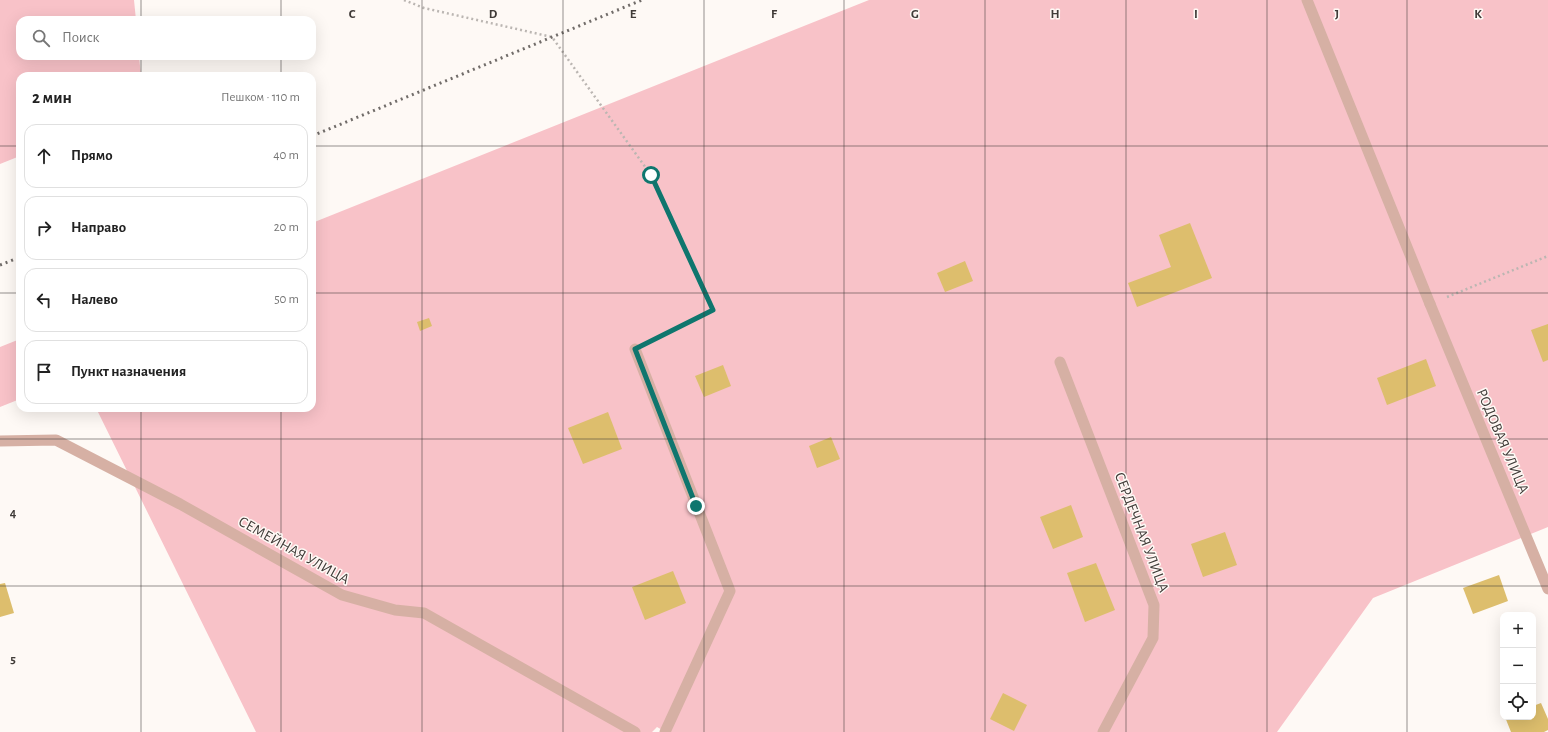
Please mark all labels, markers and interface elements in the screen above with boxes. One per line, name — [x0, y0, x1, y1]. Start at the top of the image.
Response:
text: C — [349, 8, 356, 21]
text: D — [489, 8, 498, 21]
text: E — [630, 8, 637, 21]
text: F — [771, 8, 778, 21]
text: G — [911, 8, 919, 21]
text: H — [1050, 8, 1060, 21]
text: I — [1194, 8, 1198, 21]
text: J — [1335, 8, 1339, 21]
text: K — [1474, 8, 1482, 21]
search box — [16, 16, 316, 60]
icon: search — [30, 27, 52, 49]
text: Поиск — [62, 30, 100, 45]
text: 2 мин — [32, 89, 72, 106]
text: Пешком · 110 m — [221, 91, 300, 104]
icon: ahead — [33, 145, 55, 167]
text: Прямо — [71, 148, 113, 163]
text: 40 m — [273, 149, 299, 162]
route start — [642, 166, 660, 184]
icon: right — [33, 217, 55, 239]
text: Направо — [71, 220, 126, 235]
text: 20 m — [274, 221, 299, 234]
icon: left — [33, 289, 55, 311]
text: Налево — [71, 292, 118, 307]
text: 50 m — [274, 293, 299, 306]
icon: arrive — [33, 361, 55, 383]
text: Пункт назначения — [71, 364, 186, 379]
street label: РОДОВАЯ УЛИЦА — [1474, 387, 1531, 496]
street label: СЕРДЕЧНАЯ УЛИЦА — [1112, 470, 1171, 594]
route end — [687, 497, 705, 515]
text: 4 — [10, 507, 17, 520]
street label: СЕМЕЙНАЯ УЛИЦА — [236, 514, 352, 587]
map controls — [1500, 612, 1536, 720]
button: + — [1500, 612, 1536, 648]
button: − — [1500, 648, 1536, 684]
text: 5 — [10, 653, 16, 666]
button: locate — [1500, 684, 1536, 720]

